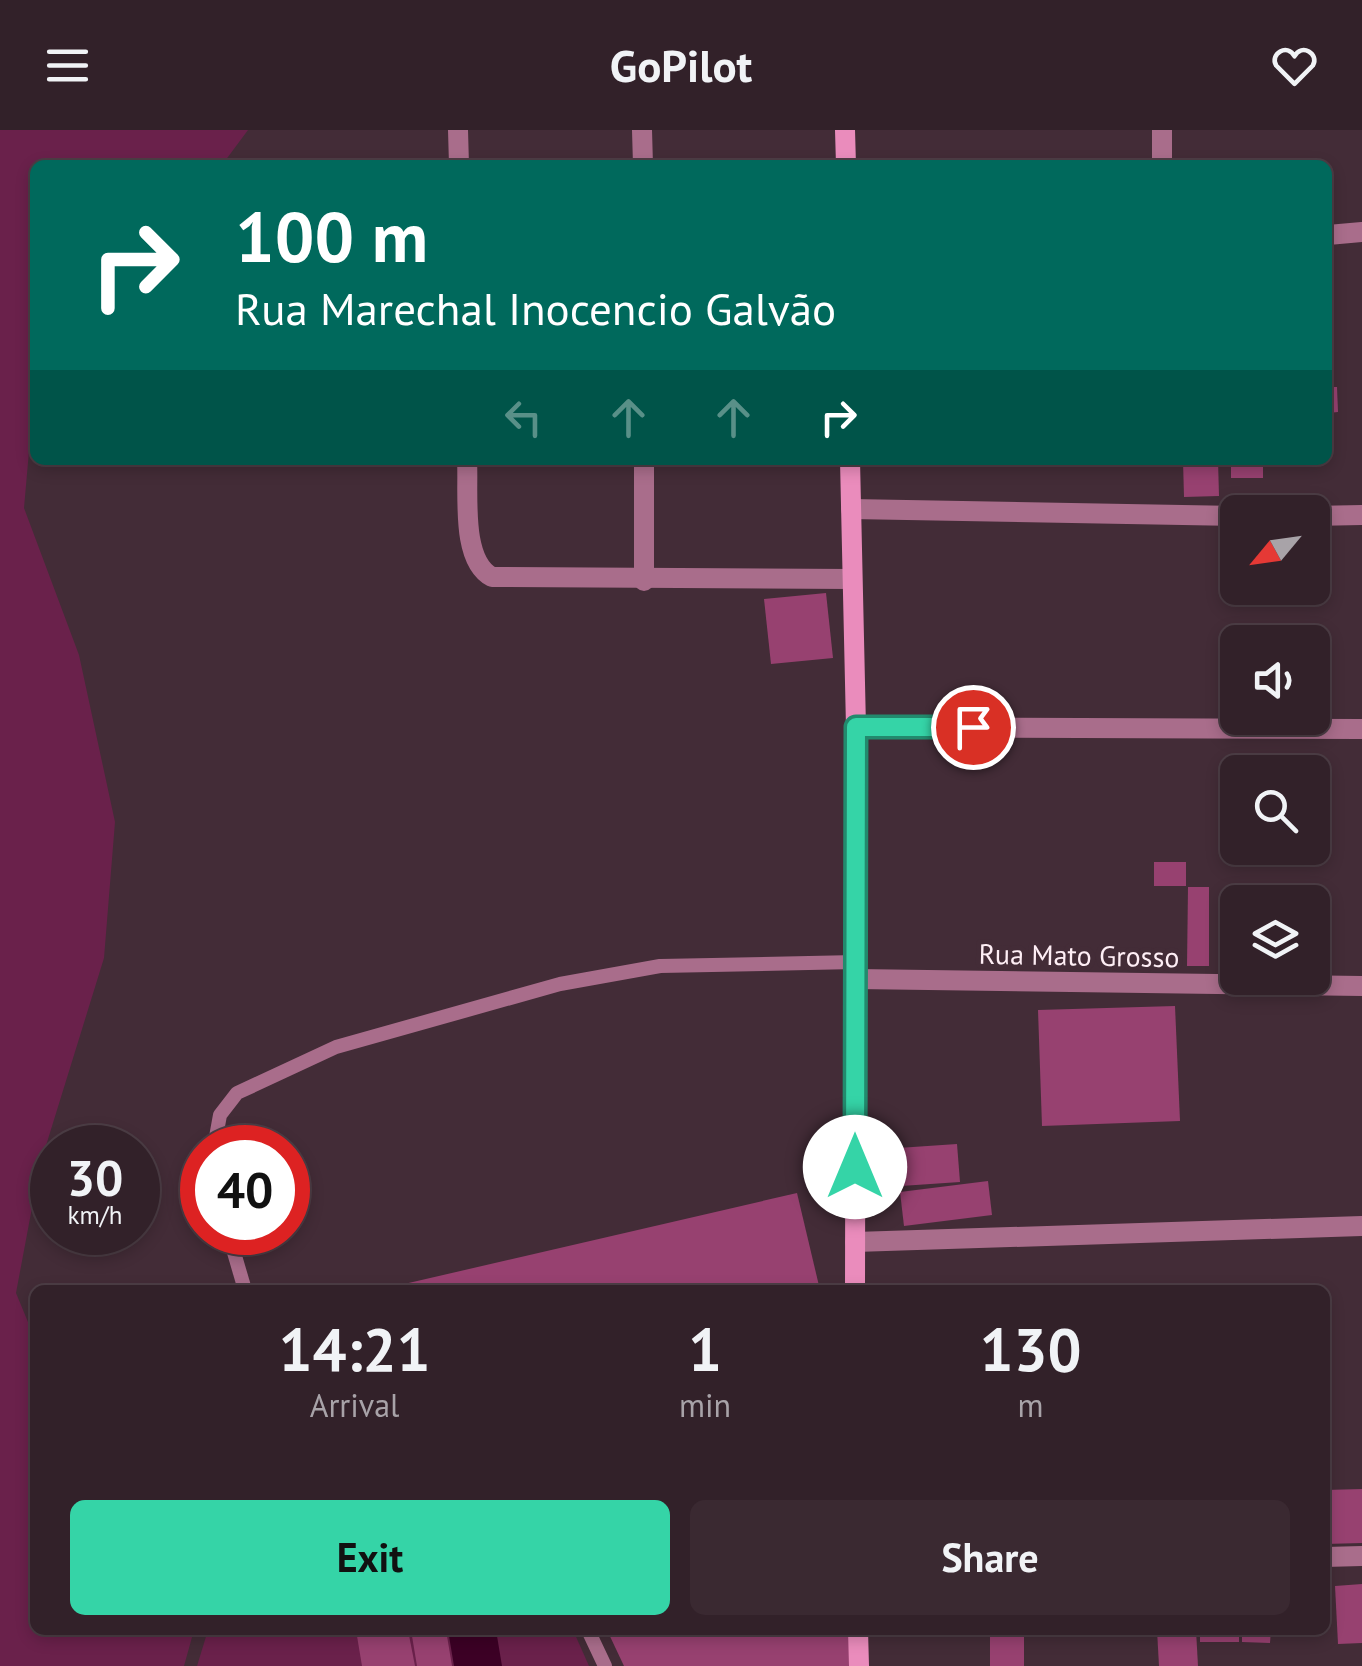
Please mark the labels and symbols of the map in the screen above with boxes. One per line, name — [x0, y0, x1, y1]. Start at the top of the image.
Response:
north arrow — [1220, 495, 1330, 605]
pin — [931, 685, 1016, 770]
street label: Rua Mato Grosso — [978, 935, 1180, 975]
position arrow — [803, 1115, 907, 1219]
speed limit sign: 40 — [180, 1125, 310, 1255]

